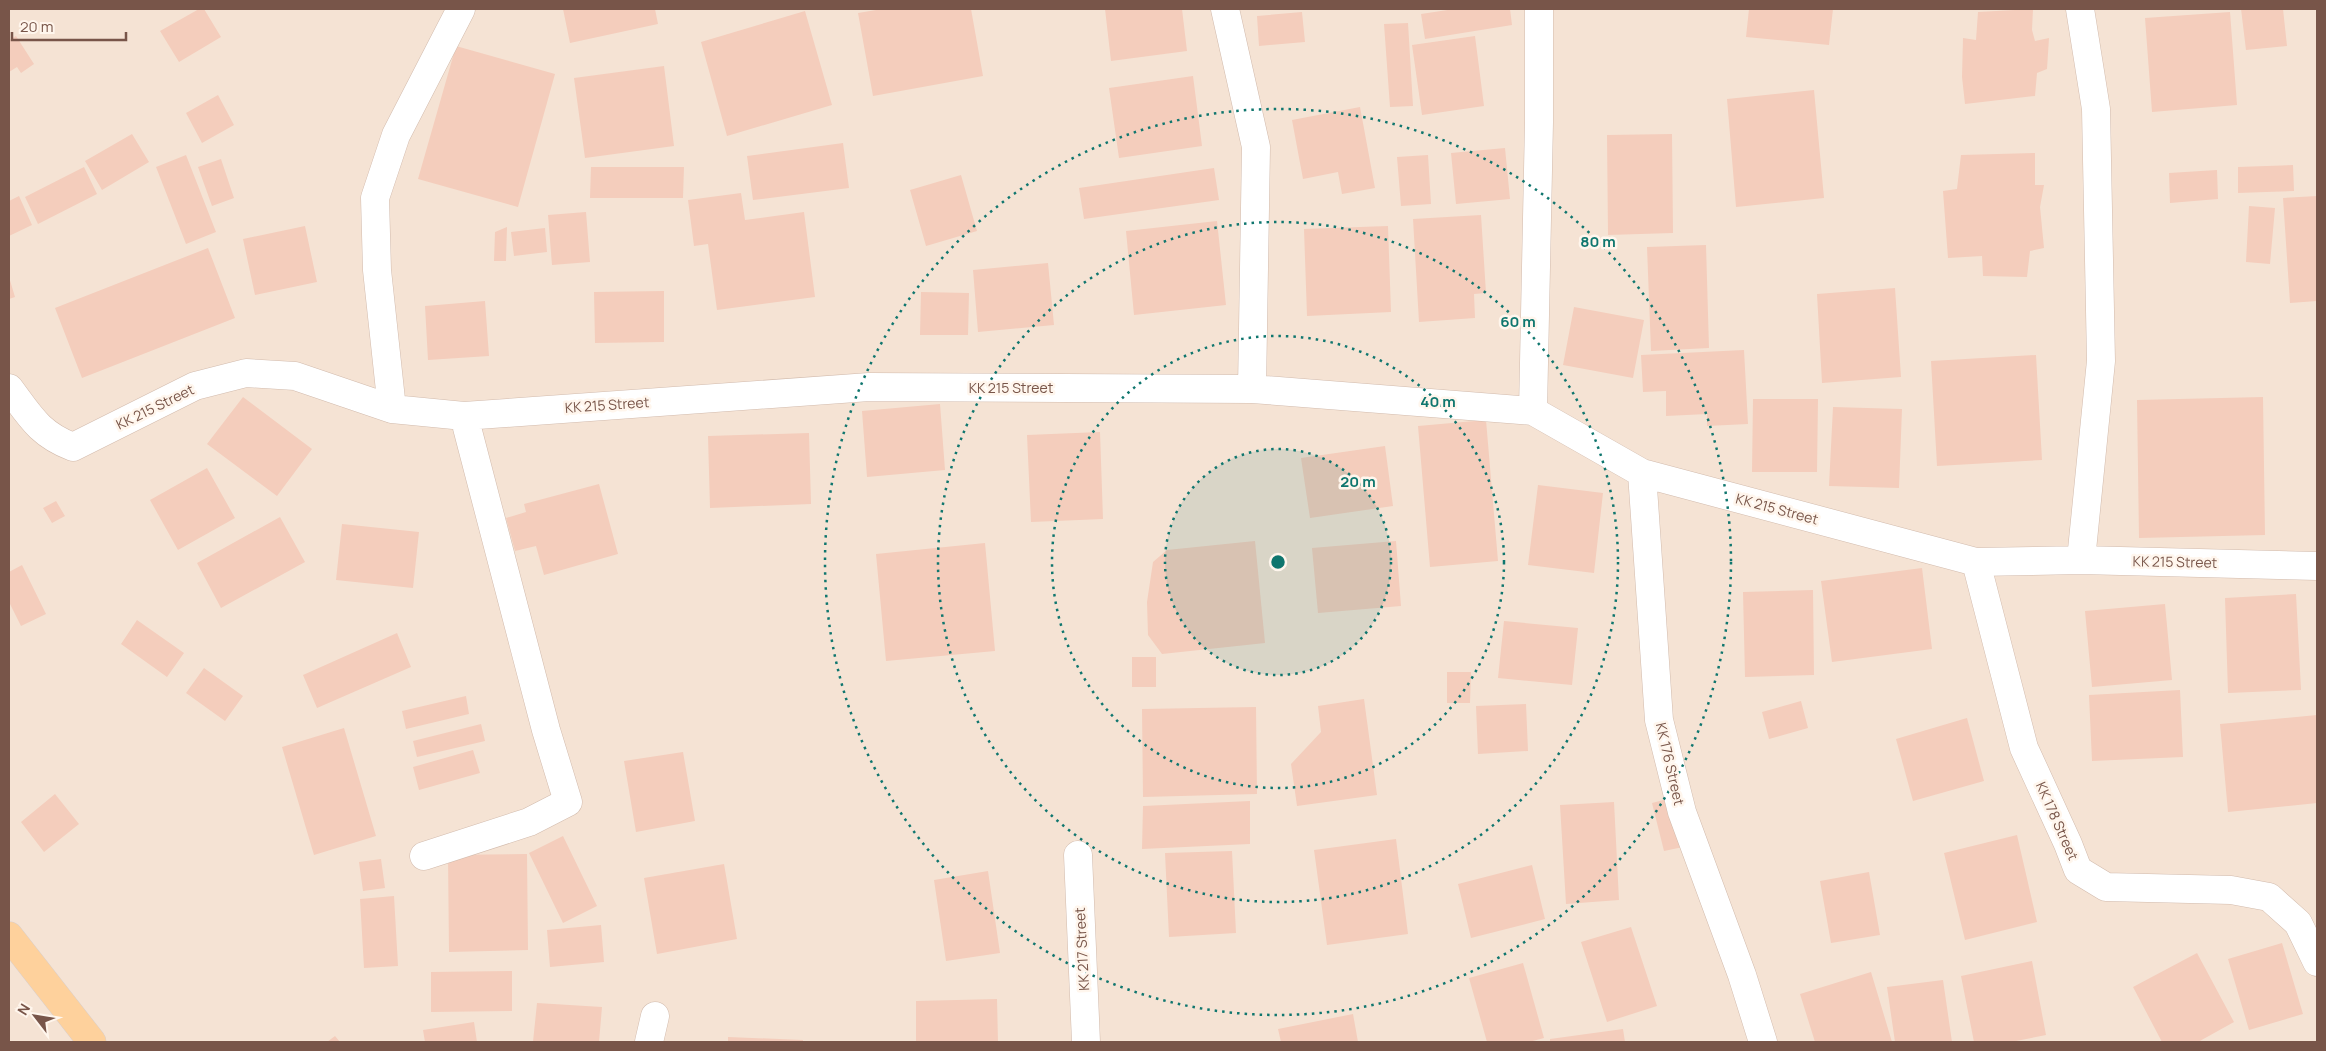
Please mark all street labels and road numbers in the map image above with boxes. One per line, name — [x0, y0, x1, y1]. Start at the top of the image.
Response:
street label: KK 215 Street — [969, 378, 1054, 397]
street label: KK 215 Street — [113, 379, 197, 434]
street label: KK 215 Street — [564, 392, 650, 417]
street label: KK 215 Street — [1734, 488, 1821, 529]
street label: KK 215 Street — [2133, 551, 2218, 572]
street label: KK 176 Street — [1652, 721, 1689, 807]
street label: KK 178 Street — [2032, 779, 2083, 863]
street label: KK 217 Street — [1070, 906, 1093, 991]

